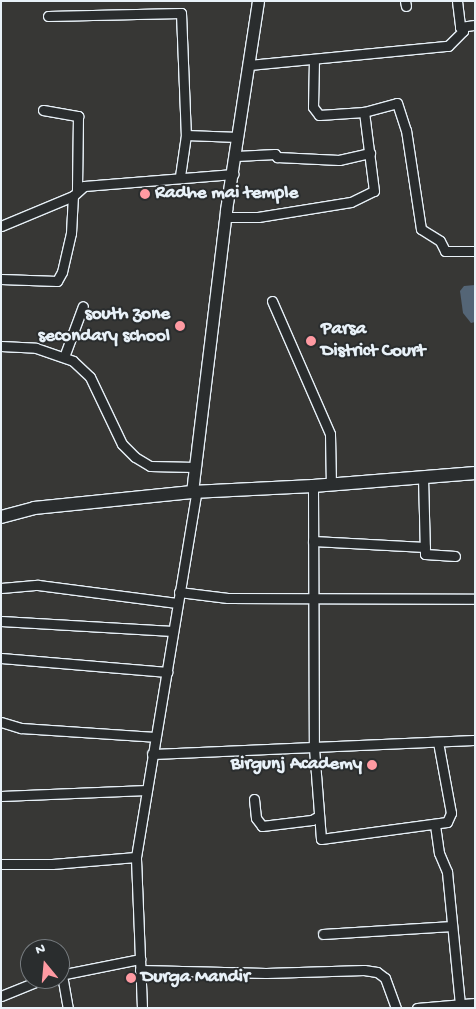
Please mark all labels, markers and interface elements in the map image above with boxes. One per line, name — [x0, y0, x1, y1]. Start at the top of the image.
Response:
place label: Radhe mai temple — [155, 183, 298, 205]
marker: Radhe mai temple — [139, 188, 151, 200]
place label: south zone secondary school — [38, 304, 170, 348]
place label: Parsa District Court — [321, 319, 425, 363]
marker: south zone secondary school — [174, 320, 186, 332]
marker: Parsa District Court — [305, 335, 317, 347]
place label: Birgunj Academy — [231, 754, 362, 776]
marker: Birgunj Academy — [366, 759, 378, 771]
north arrow — [20, 939, 70, 989]
text: N — [34, 941, 48, 960]
place label: Durga Mandir — [141, 967, 250, 989]
marker: Durga Mandir — [125, 972, 137, 984]

